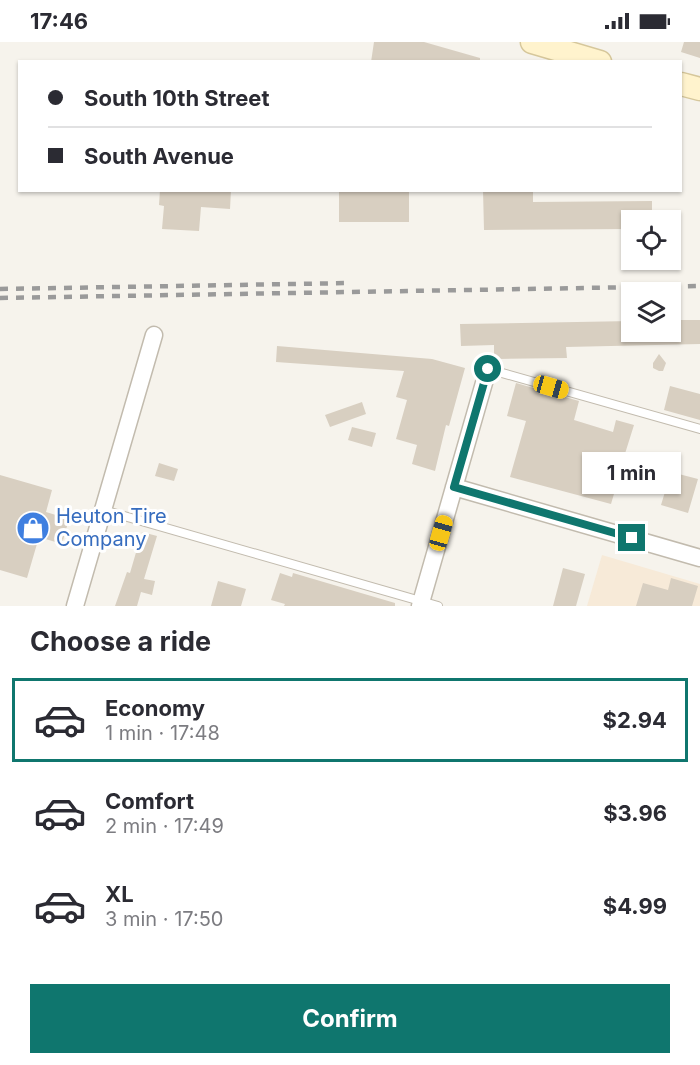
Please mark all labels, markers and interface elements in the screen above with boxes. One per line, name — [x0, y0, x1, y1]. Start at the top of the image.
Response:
text: 17:46 — [30, 8, 88, 34]
text: South 10th Street — [84, 85, 269, 111]
text: South Avenue — [84, 143, 234, 169]
map controls — [621, 210, 681, 342]
button: locate — [621, 210, 681, 270]
button: layers — [621, 282, 681, 342]
route start — [474, 355, 501, 382]
car — [531, 373, 571, 401]
callout: 1 min — [582, 451, 682, 493]
text: 1 min — [607, 461, 656, 485]
place label: Heuton Tire Company — [56, 504, 167, 551]
shop icon: Heuton Tire Company — [15, 510, 51, 546]
car — [427, 513, 455, 553]
route end — [618, 524, 645, 551]
text: Choose a ride — [30, 625, 211, 658]
icon: car — [33, 693, 87, 747]
text: Economy — [105, 695, 205, 721]
text: $2.94 — [603, 707, 667, 733]
text: 1 min · 17:48 — [105, 721, 220, 745]
icon: car — [33, 786, 87, 840]
text: Comfort — [105, 788, 194, 814]
text: $3.96 — [603, 800, 667, 826]
text: 2 min · 17:49 — [105, 814, 224, 838]
icon: car — [33, 879, 87, 933]
text: XL — [105, 881, 134, 907]
text: $4.99 — [603, 893, 667, 919]
text: 3 min · 17:50 — [105, 907, 224, 931]
button: Confirm — [30, 984, 670, 1053]

